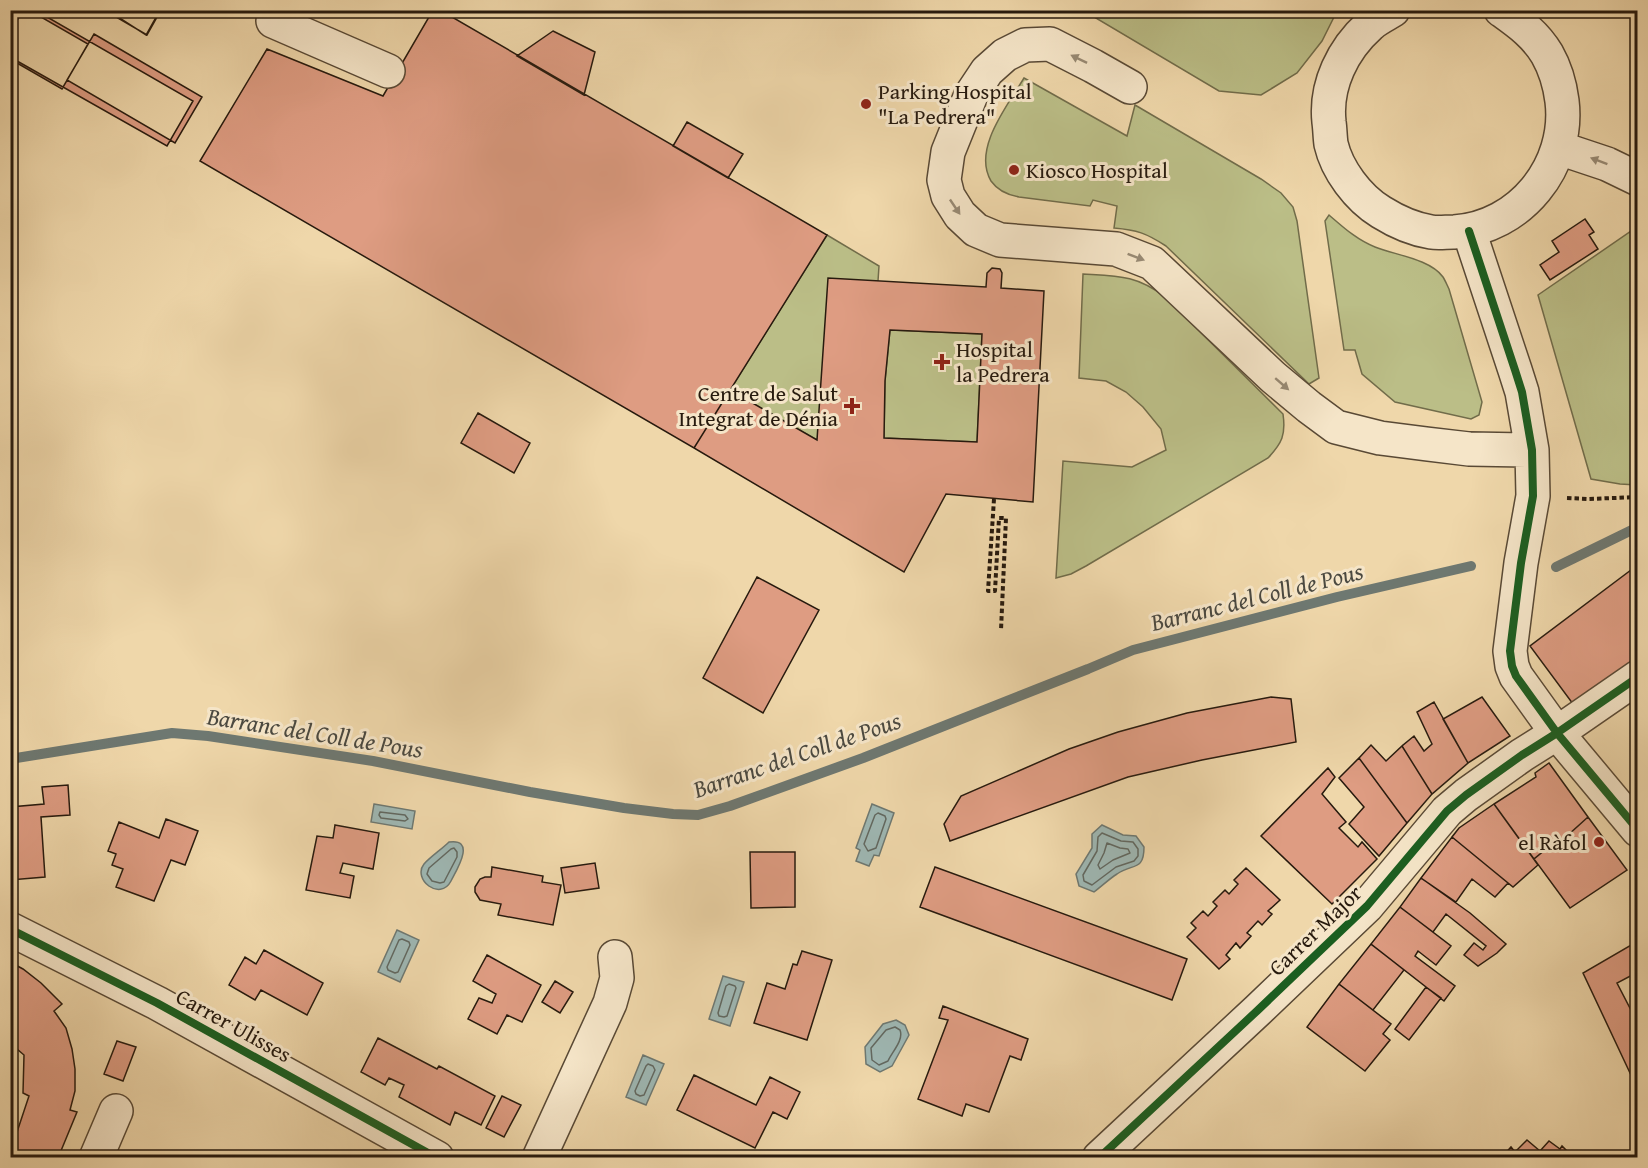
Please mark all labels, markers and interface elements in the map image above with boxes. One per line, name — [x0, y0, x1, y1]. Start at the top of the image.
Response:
one-way arrow — [1070, 54, 1088, 64]
place label: Parking Hospital "La Pedrera" — [878, 75, 1032, 132]
marker: Parking Hospital "La Pedrera" — [859, 97, 873, 111]
place label: Kiosco Hospital — [1026, 154, 1168, 186]
one-way arrow — [1590, 156, 1608, 165]
marker: Kiosco Hospital — [1007, 163, 1021, 177]
one-way arrow — [950, 199, 961, 215]
one-way arrow — [1127, 253, 1145, 262]
place label: Hospital la Pedrera — [956, 333, 1050, 390]
marker: Hospital la Pedrera — [933, 353, 951, 371]
place label: Centre de Salut Integrat de Dénia — [678, 377, 839, 434]
one-way arrow — [1274, 377, 1289, 390]
marker: Centre de Salut Integrat de Dénia — [843, 397, 861, 415]
water label: Barranc del Coll de Pous — [1146, 553, 1367, 640]
water label: Barranc del Coll de Pous — [204, 698, 426, 767]
water label: Barranc del Coll de Pous — [687, 702, 906, 807]
place label: el Ràfol — [1518, 826, 1587, 858]
marker: el Ràfol — [1592, 835, 1606, 849]
street label: Carrer Major — [1261, 877, 1369, 983]
street label: Carrer Ulisses — [170, 980, 298, 1070]

